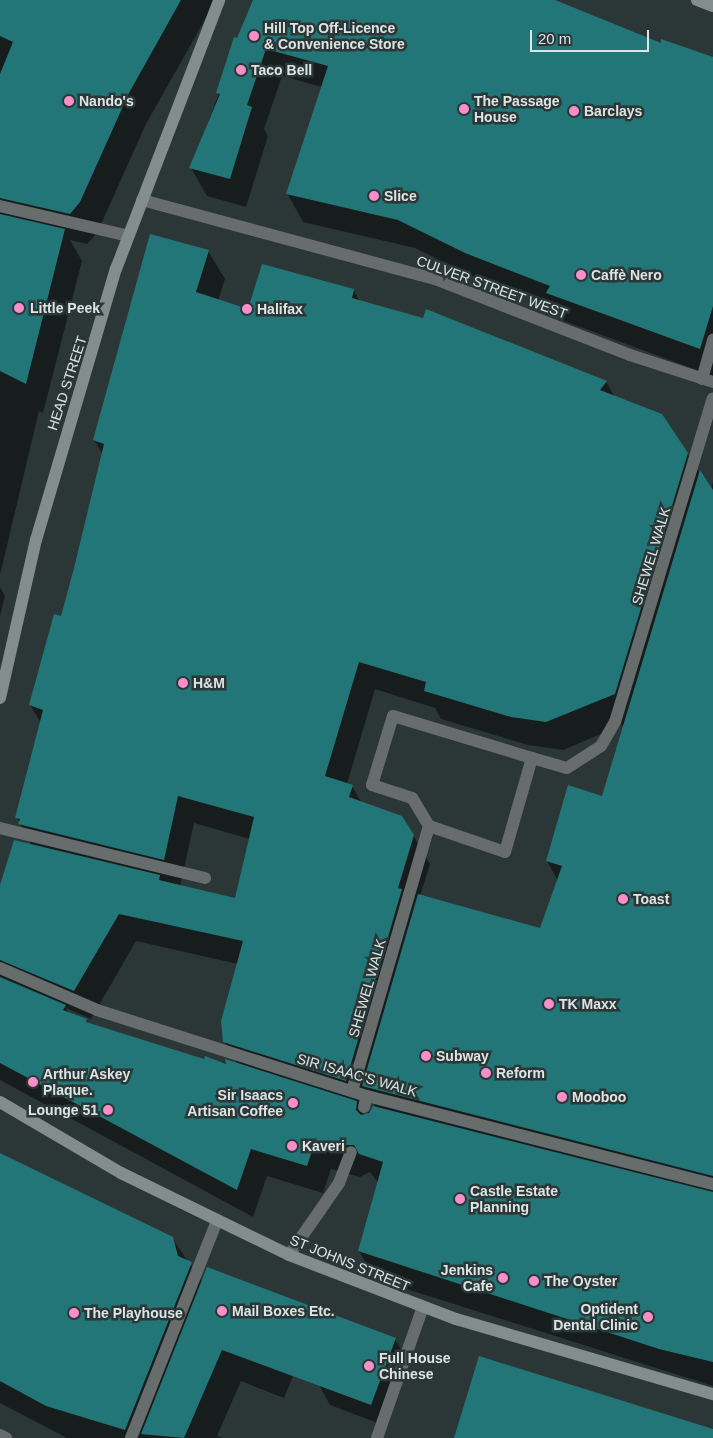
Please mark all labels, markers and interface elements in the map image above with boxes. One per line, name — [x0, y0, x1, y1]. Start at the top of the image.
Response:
place label: Hill Top Off-Licence & Convenience Store — [264, 20, 405, 52]
scale bar — [533, 20, 652, 52]
marker: Hill Top Off-Licence & Convenience Store — [248, 30, 260, 42]
text: 20 m — [538, 30, 571, 47]
place label: Taco Bell — [251, 62, 312, 78]
marker: Taco Bell — [235, 64, 247, 76]
place label: Nando's — [79, 93, 134, 109]
place label: The Passage House — [474, 93, 560, 125]
marker: Nando's — [63, 95, 75, 107]
marker: The Passage House — [458, 103, 470, 115]
place label: Barclays — [584, 103, 642, 119]
marker: Barclays — [568, 105, 580, 117]
place label: Slice — [384, 188, 417, 204]
marker: Slice — [368, 190, 380, 202]
street label: CULVER STREET WEST — [414, 252, 570, 322]
place label: Caffè Nero — [591, 267, 662, 283]
marker: Caffè Nero — [575, 269, 587, 281]
place label: Little Peek — [30, 300, 100, 316]
marker: Little Peek — [12, 301, 26, 315]
place label: Halifax — [257, 301, 303, 317]
marker: Halifax — [241, 303, 253, 315]
street label: HEAD STREET — [44, 334, 90, 432]
street label: SHEWEL WALK — [628, 505, 674, 607]
place label: H&M — [193, 675, 225, 691]
marker: H&M — [177, 677, 189, 689]
place label: Toast — [633, 891, 669, 907]
marker: Toast — [617, 893, 629, 905]
street label: SHEWEL WALK — [345, 937, 389, 1039]
place label: TK Maxx — [559, 996, 617, 1012]
marker: TK Maxx — [543, 998, 555, 1010]
place label: Subway — [436, 1048, 489, 1064]
street label: SIR ISAAC'S WALK — [295, 1050, 419, 1100]
marker: Subway — [420, 1050, 432, 1062]
place label: Reform — [496, 1065, 545, 1081]
place label: Arthur Askey Plaque. — [43, 1066, 131, 1098]
marker: Reform — [480, 1067, 492, 1079]
marker: Arthur Askey Plaque. — [27, 1076, 39, 1088]
place label: Sir Isaacs Artisan Coffee — [187, 1087, 283, 1120]
place label: Mooboo — [572, 1089, 626, 1105]
marker: Mooboo — [556, 1091, 568, 1103]
marker: Sir Isaacs Artisan Coffee — [287, 1097, 299, 1109]
place label: Lounge 51 — [28, 1102, 98, 1118]
marker: Lounge 51 — [102, 1104, 114, 1116]
place label: Kaveri — [302, 1138, 345, 1154]
marker: Kaveri — [286, 1140, 298, 1152]
place label: Castle Estate Planning — [470, 1183, 558, 1216]
marker: Castle Estate Planning — [454, 1193, 466, 1205]
street label: ST JOHNS STREET — [287, 1231, 413, 1295]
place label: Jenkins Cafe — [441, 1262, 493, 1294]
marker: Jenkins Cafe — [497, 1272, 509, 1284]
place label: The Oyster — [544, 1273, 617, 1289]
marker: The Oyster — [528, 1275, 540, 1287]
place label: Optident Dental Clinic — [553, 1301, 638, 1334]
place label: Mail Boxes Etc. — [232, 1303, 335, 1319]
place label: The Playhouse — [84, 1305, 183, 1321]
marker: Mail Boxes Etc. — [216, 1305, 228, 1317]
marker: The Playhouse — [68, 1307, 80, 1319]
marker: Optident Dental Clinic — [642, 1311, 654, 1323]
place label: Full House Chinese — [379, 1350, 451, 1382]
marker: Full House Chinese — [363, 1360, 375, 1372]

